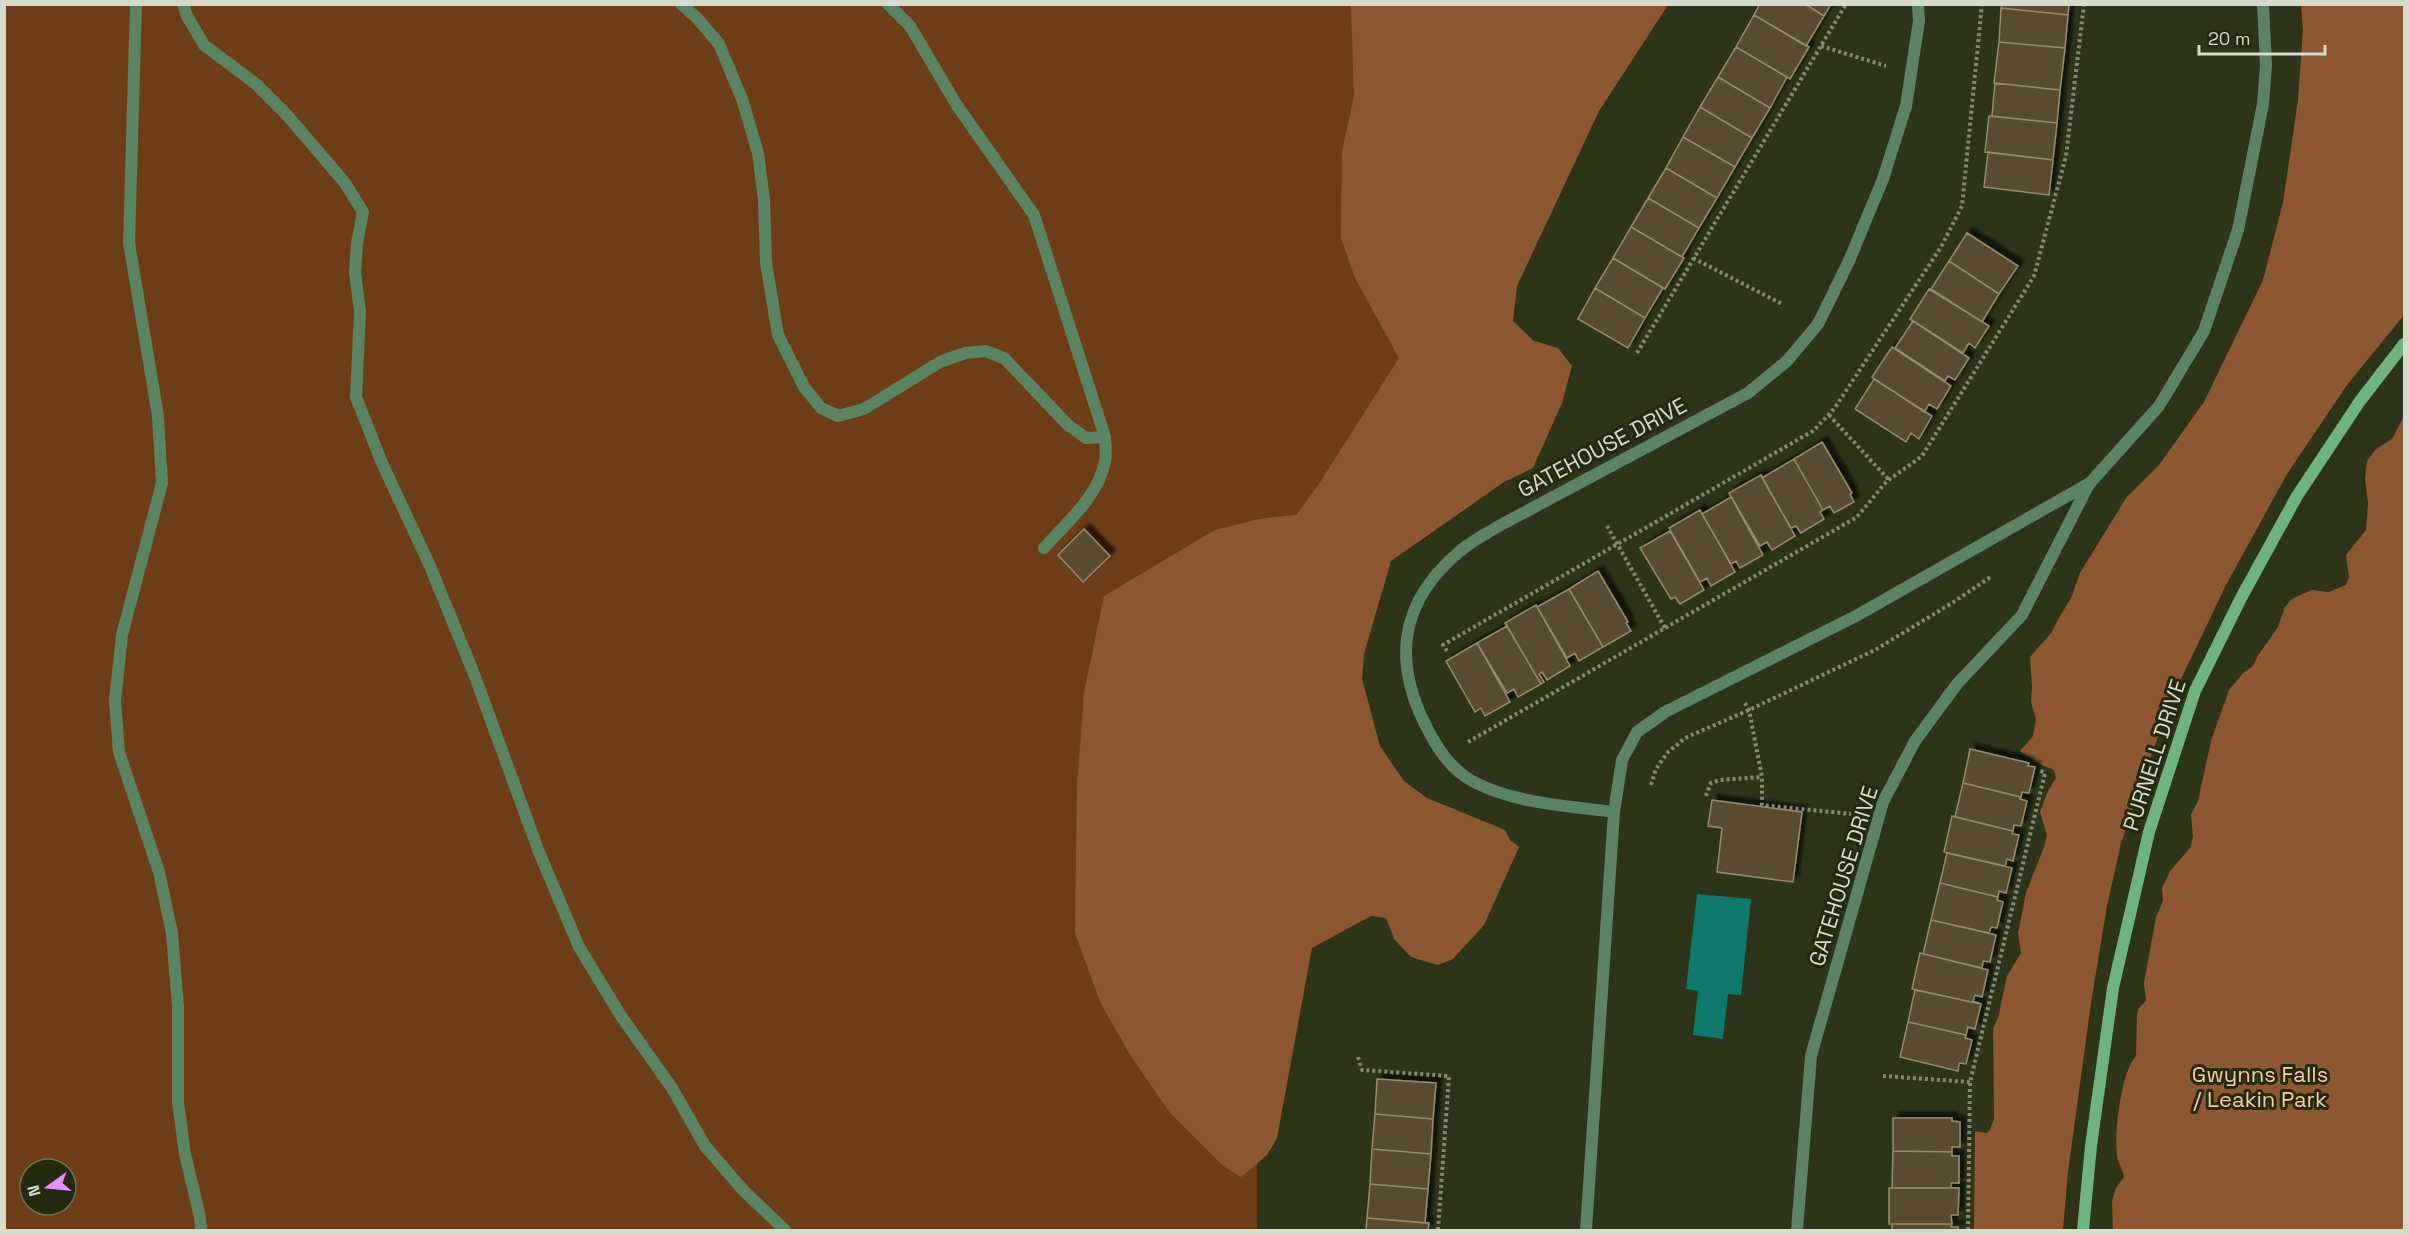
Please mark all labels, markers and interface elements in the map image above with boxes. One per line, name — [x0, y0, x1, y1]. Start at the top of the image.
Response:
scale bar — [2199, 18, 2325, 56]
text: 20 m — [2208, 27, 2251, 50]
street label: GATEHOUSE DRIVE — [1513, 391, 1691, 503]
street label: PURNELL DRIVE — [2116, 676, 2192, 834]
street label: GATEHOUSE DRIVE — [1802, 782, 1884, 970]
park label: Gwynns Falls / Leakin Park — [2192, 1060, 2328, 1113]
north arrow — [18, 1157, 78, 1217]
text: N — [22, 1183, 46, 1199]

